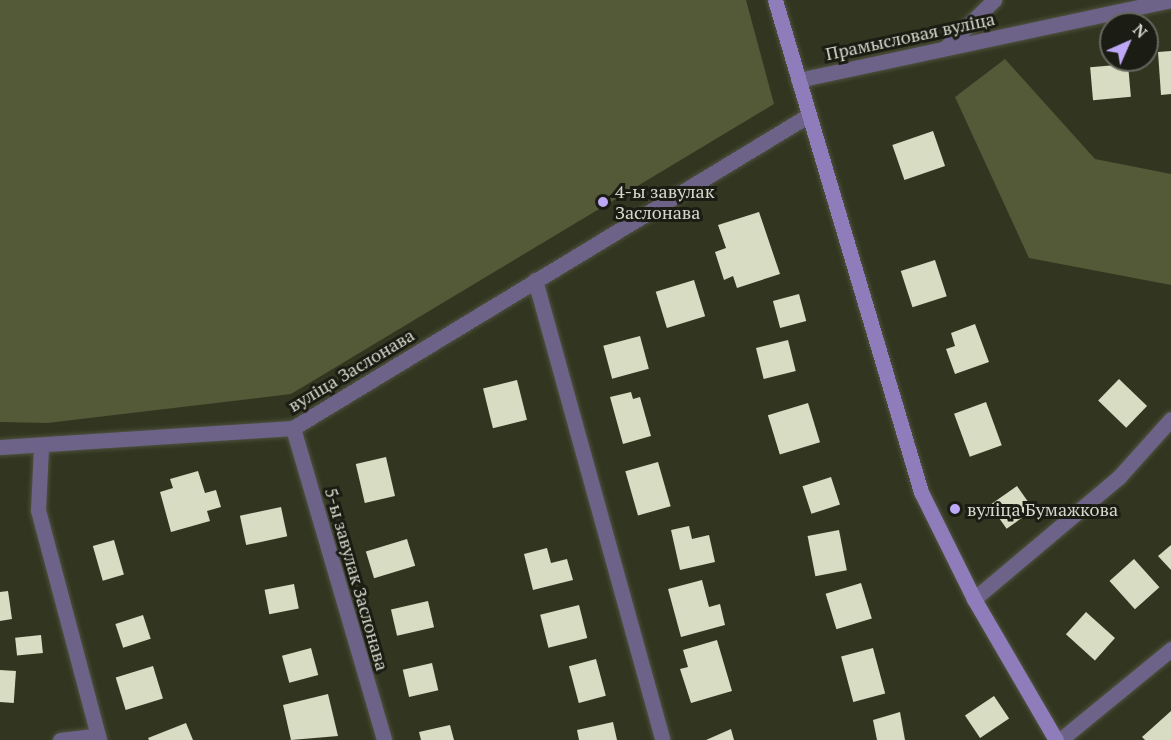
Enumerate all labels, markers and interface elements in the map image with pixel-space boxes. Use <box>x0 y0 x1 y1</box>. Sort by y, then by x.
street label: Прамысловая вуліца <box>823 7 997 65</box>
north arrow <box>1099 12 1159 72</box>
text: N <box>1128 19 1152 43</box>
place label: 4-ы завулак Заслонава <box>615 181 714 224</box>
marker: 4-ы завулак Заслонава <box>596 195 610 209</box>
street label: вуліца Заслонава <box>284 324 418 416</box>
street label: 5-ы завулак Заслонава <box>321 485 393 673</box>
place label: вуліца Бумажкова <box>967 498 1118 520</box>
marker: вуліца Бумажкова <box>948 502 962 516</box>

